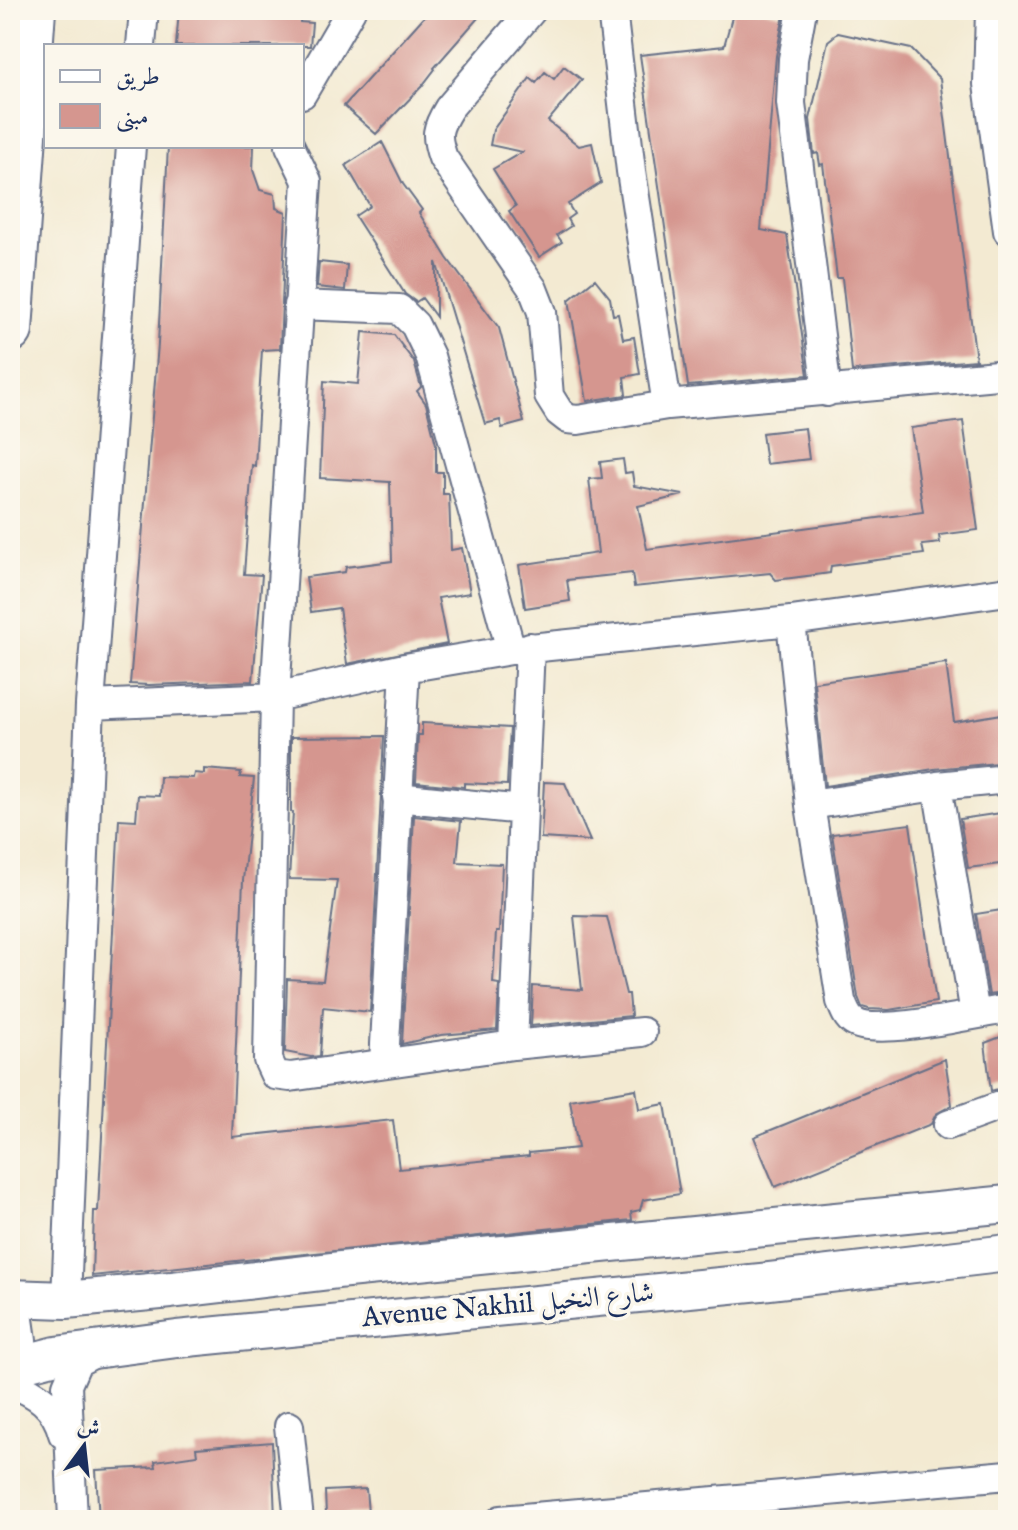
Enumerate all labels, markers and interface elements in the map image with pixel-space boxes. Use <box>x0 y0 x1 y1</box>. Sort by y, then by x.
legend <box>44 44 304 148</box>
text: طريق <box>116 62 160 93</box>
text: مبنى <box>116 102 149 133</box>
street label: Avenue Nakhil شارع النخيل <box>360 1276 656 1340</box>
north arrow <box>44 1406 124 1486</box>
text: ش <box>74 1412 103 1445</box>

